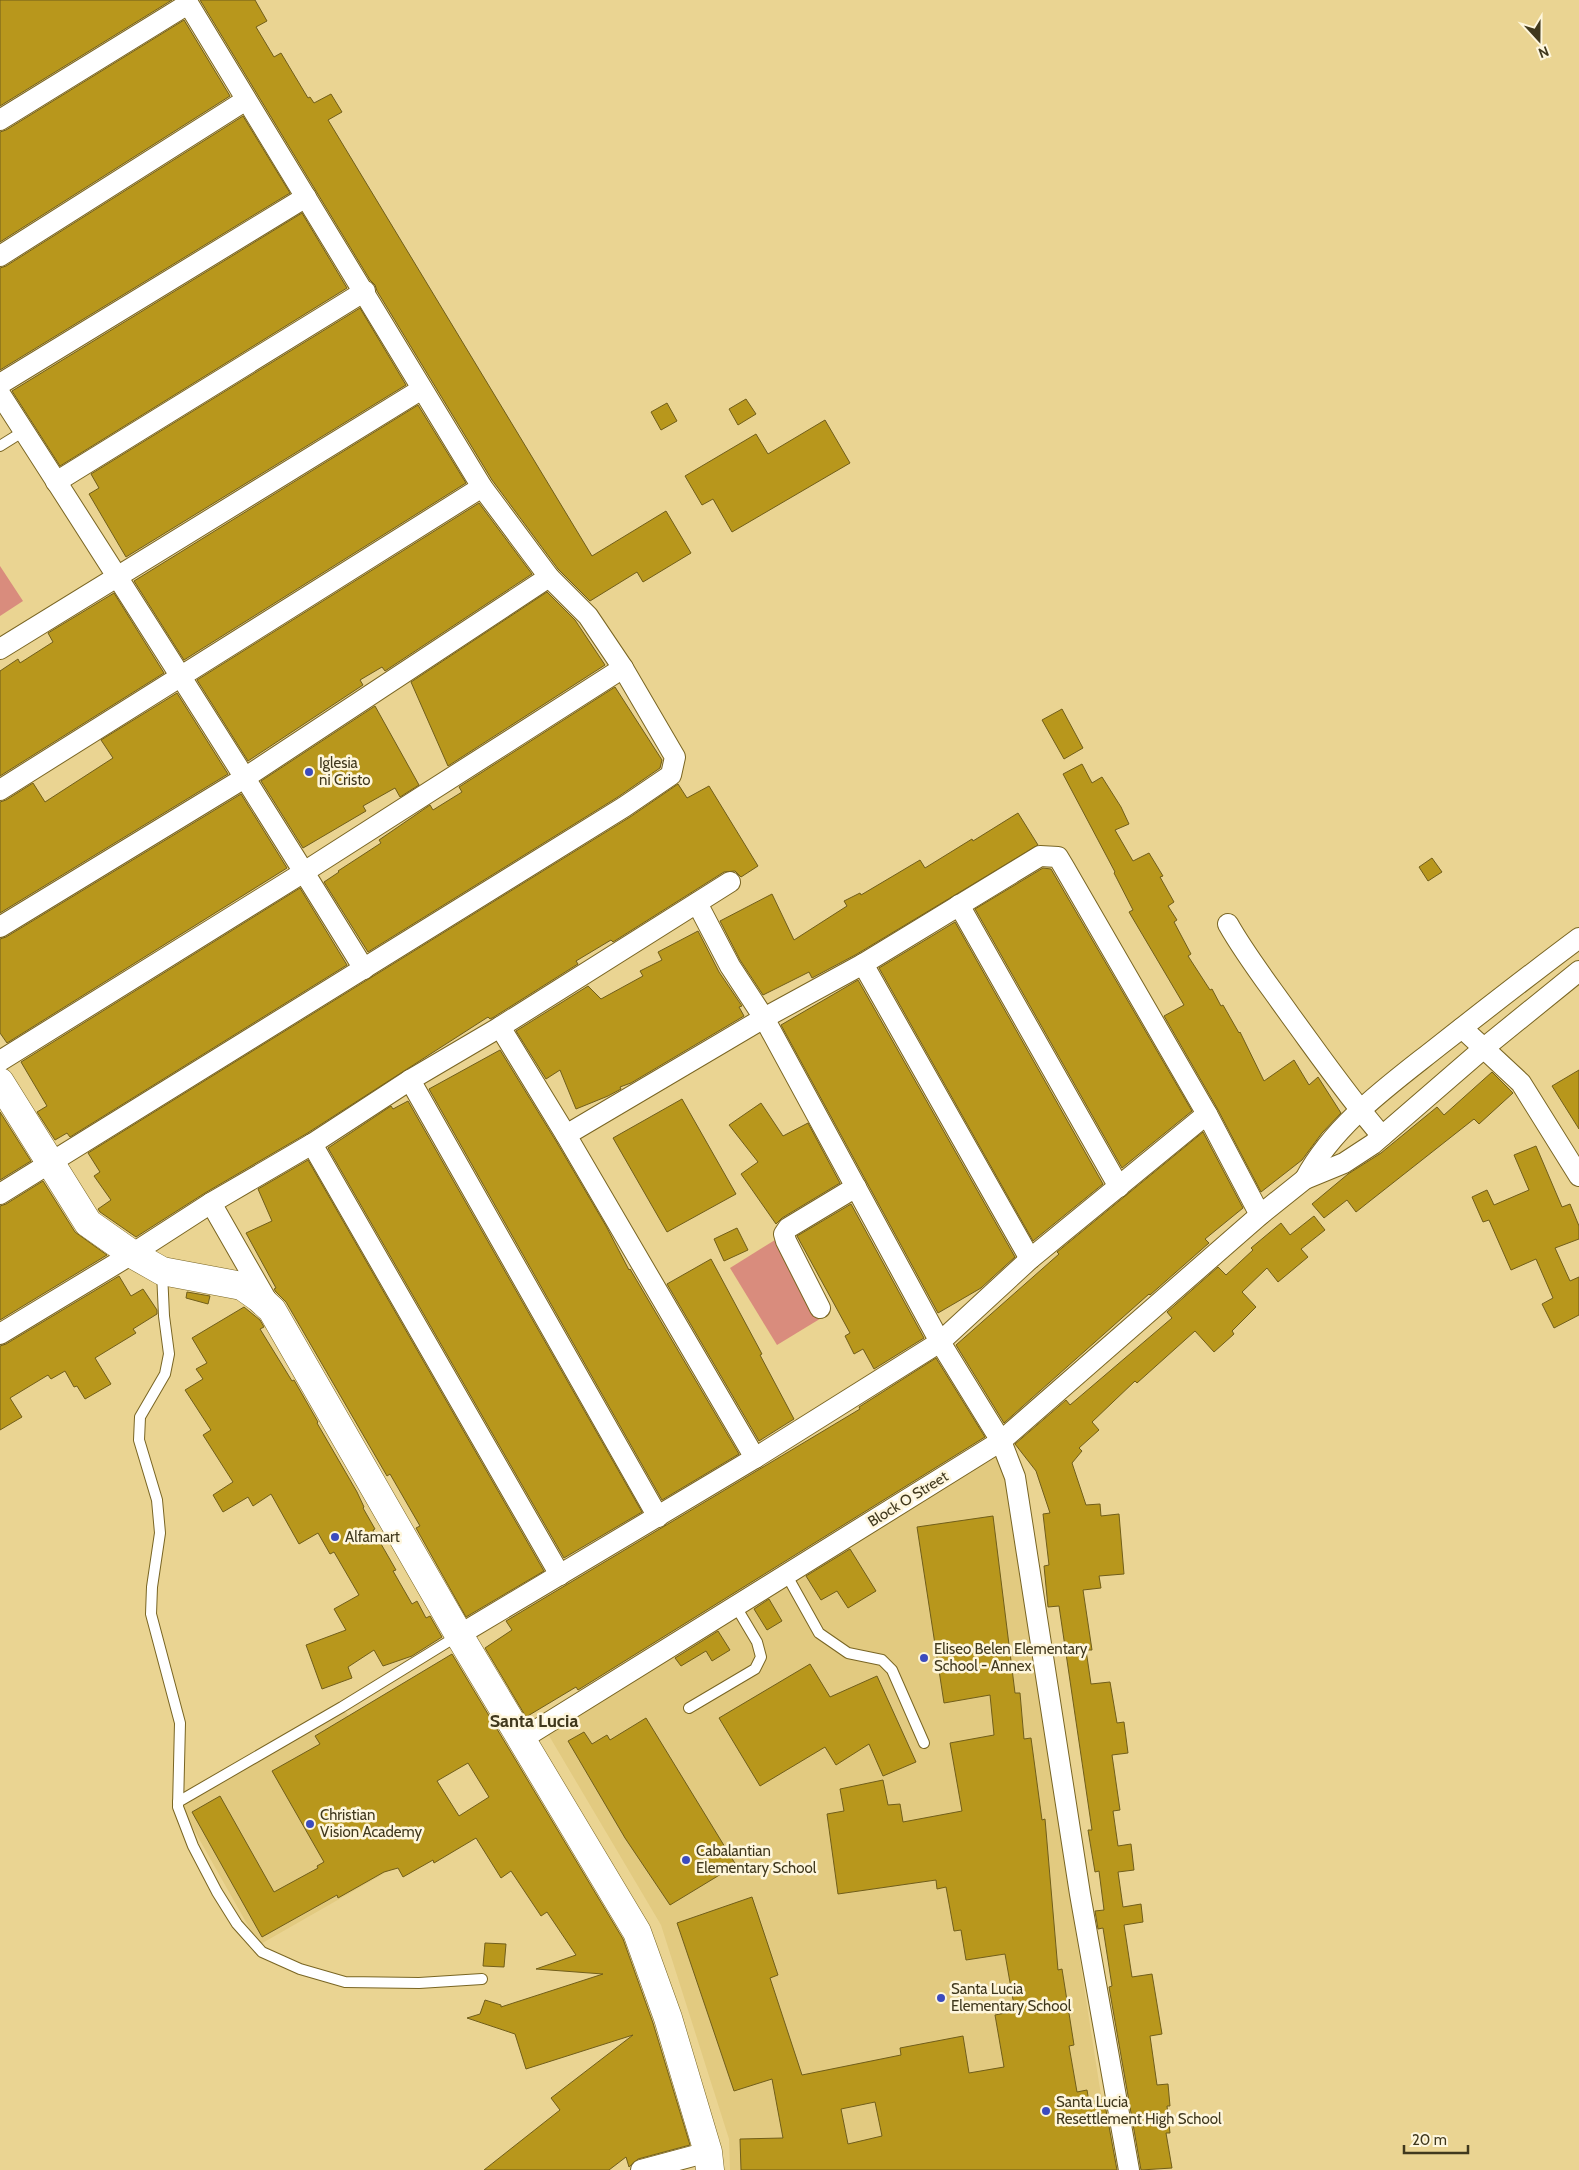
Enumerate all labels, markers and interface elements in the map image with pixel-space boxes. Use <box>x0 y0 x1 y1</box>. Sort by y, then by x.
north arrow <box>1514 15 1564 65</box>
text: N <box>1536 42 1552 62</box>
place label: Iglesia ni Cristo <box>319 754 370 789</box>
marker: Iglesia ni Cristo <box>303 766 315 778</box>
street label: Block O Street <box>865 1467 951 1531</box>
place label: Alfamart <box>345 1528 400 1546</box>
marker: Alfamart <box>329 1531 341 1543</box>
place label: Eliseo Belen Elementary School - Annex <box>934 1640 1088 1675</box>
marker: Eliseo Belen Elementary School - Annex <box>918 1652 930 1664</box>
district label: Santa Lucia <box>490 1710 578 1732</box>
place label: Christian Vision Academy <box>320 1806 422 1841</box>
marker: Christian Vision Academy <box>304 1818 316 1830</box>
place label: Cabalantian Elementary School <box>696 1842 817 1877</box>
marker: Cabalantian Elementary School <box>680 1854 692 1866</box>
place label: Santa Lucia Elementary School <box>951 1980 1072 2015</box>
marker: Santa Lucia Elementary School <box>935 1992 947 2004</box>
place label: Santa Lucia Resettlement High School <box>1056 2093 1222 2128</box>
marker: Santa Lucia Resettlement High School <box>1040 2105 1052 2117</box>
scale bar <box>1404 2122 1468 2154</box>
text: 20 m <box>1412 2131 1447 2149</box>

